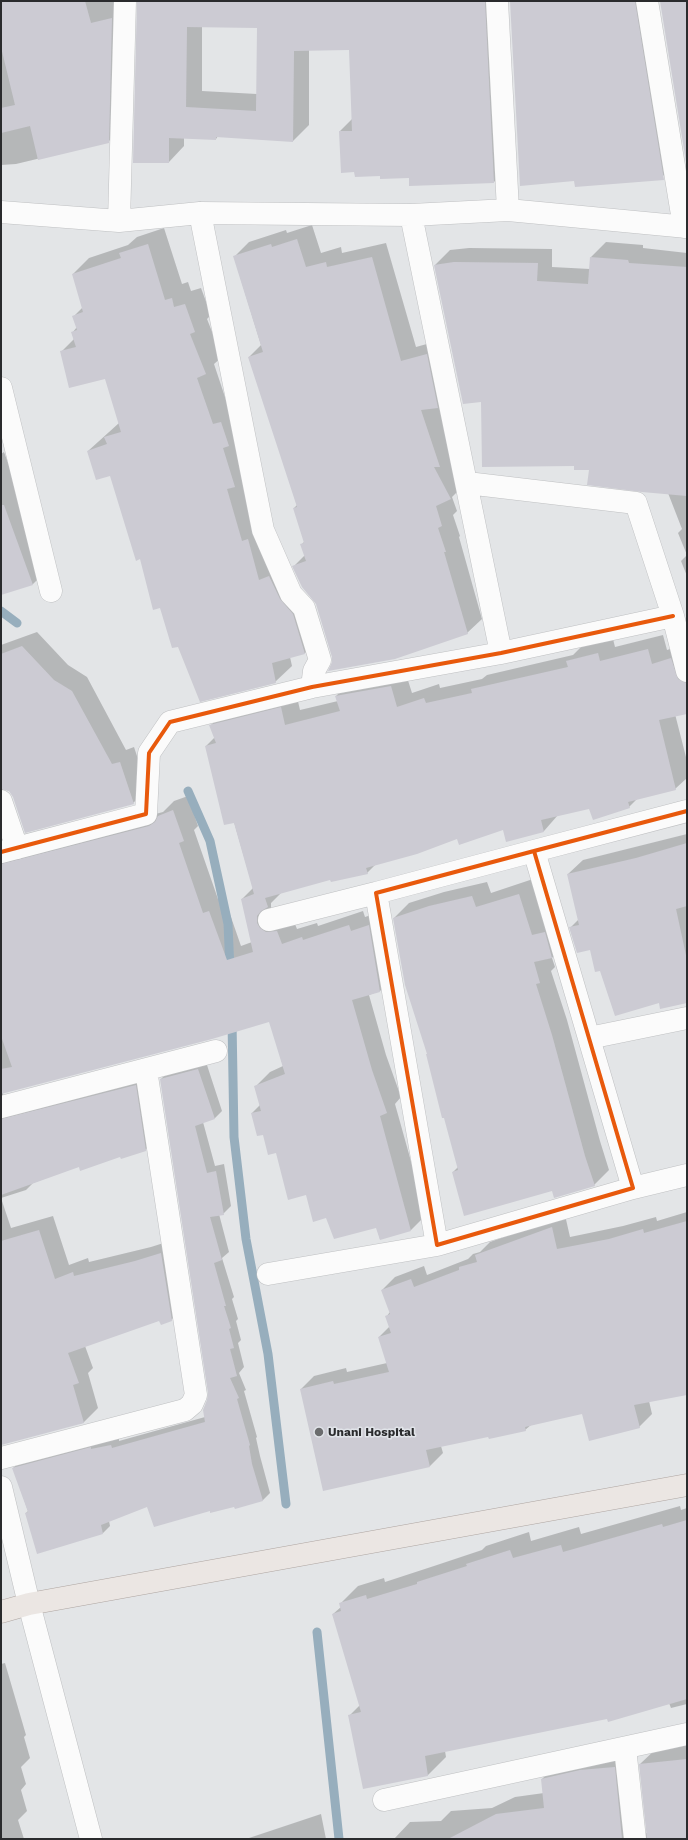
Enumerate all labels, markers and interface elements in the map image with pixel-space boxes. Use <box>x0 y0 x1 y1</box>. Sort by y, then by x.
place label: Unani Hospital <box>328 1425 415 1439</box>
marker: Unani Hospital <box>313 1426 325 1438</box>

